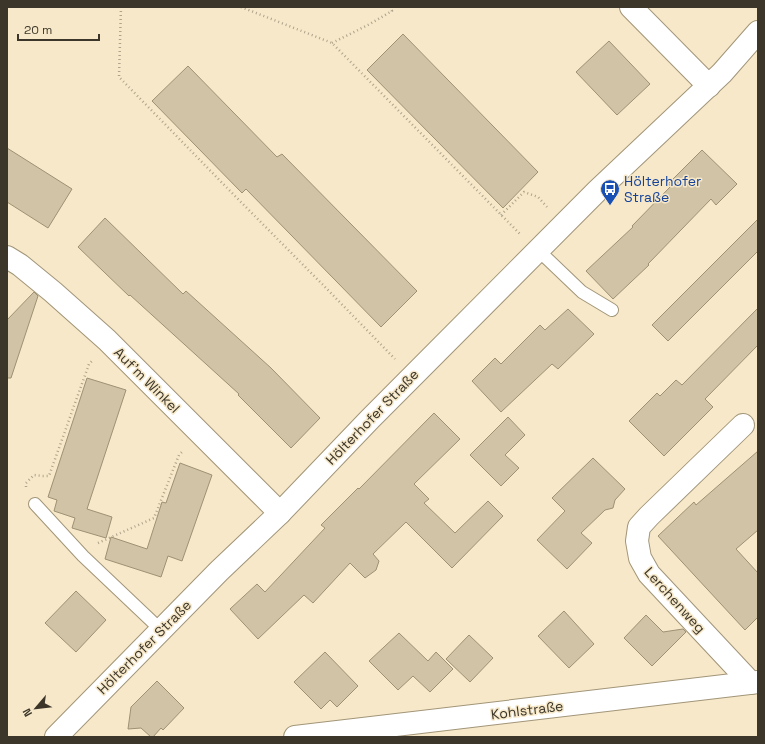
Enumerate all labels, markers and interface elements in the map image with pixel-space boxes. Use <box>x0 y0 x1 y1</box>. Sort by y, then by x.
scale bar <box>18 16 99 42</box>
text: 20 m <box>24 22 52 38</box>
place label: Hölterhofer Straße <box>624 172 701 206</box>
bus stop icon: Hölterhofer Straße <box>599 178 621 206</box>
street label: Auf'm Winkel <box>110 343 184 417</box>
street label: Hölterhofer Straße <box>322 365 422 469</box>
street label: Lerchenweg <box>641 563 709 637</box>
street label: Hölterhofer Straße <box>93 596 195 698</box>
north arrow <box>16 688 56 728</box>
street label: Kohlstraße <box>490 697 564 723</box>
text: N <box>19 706 35 719</box>

